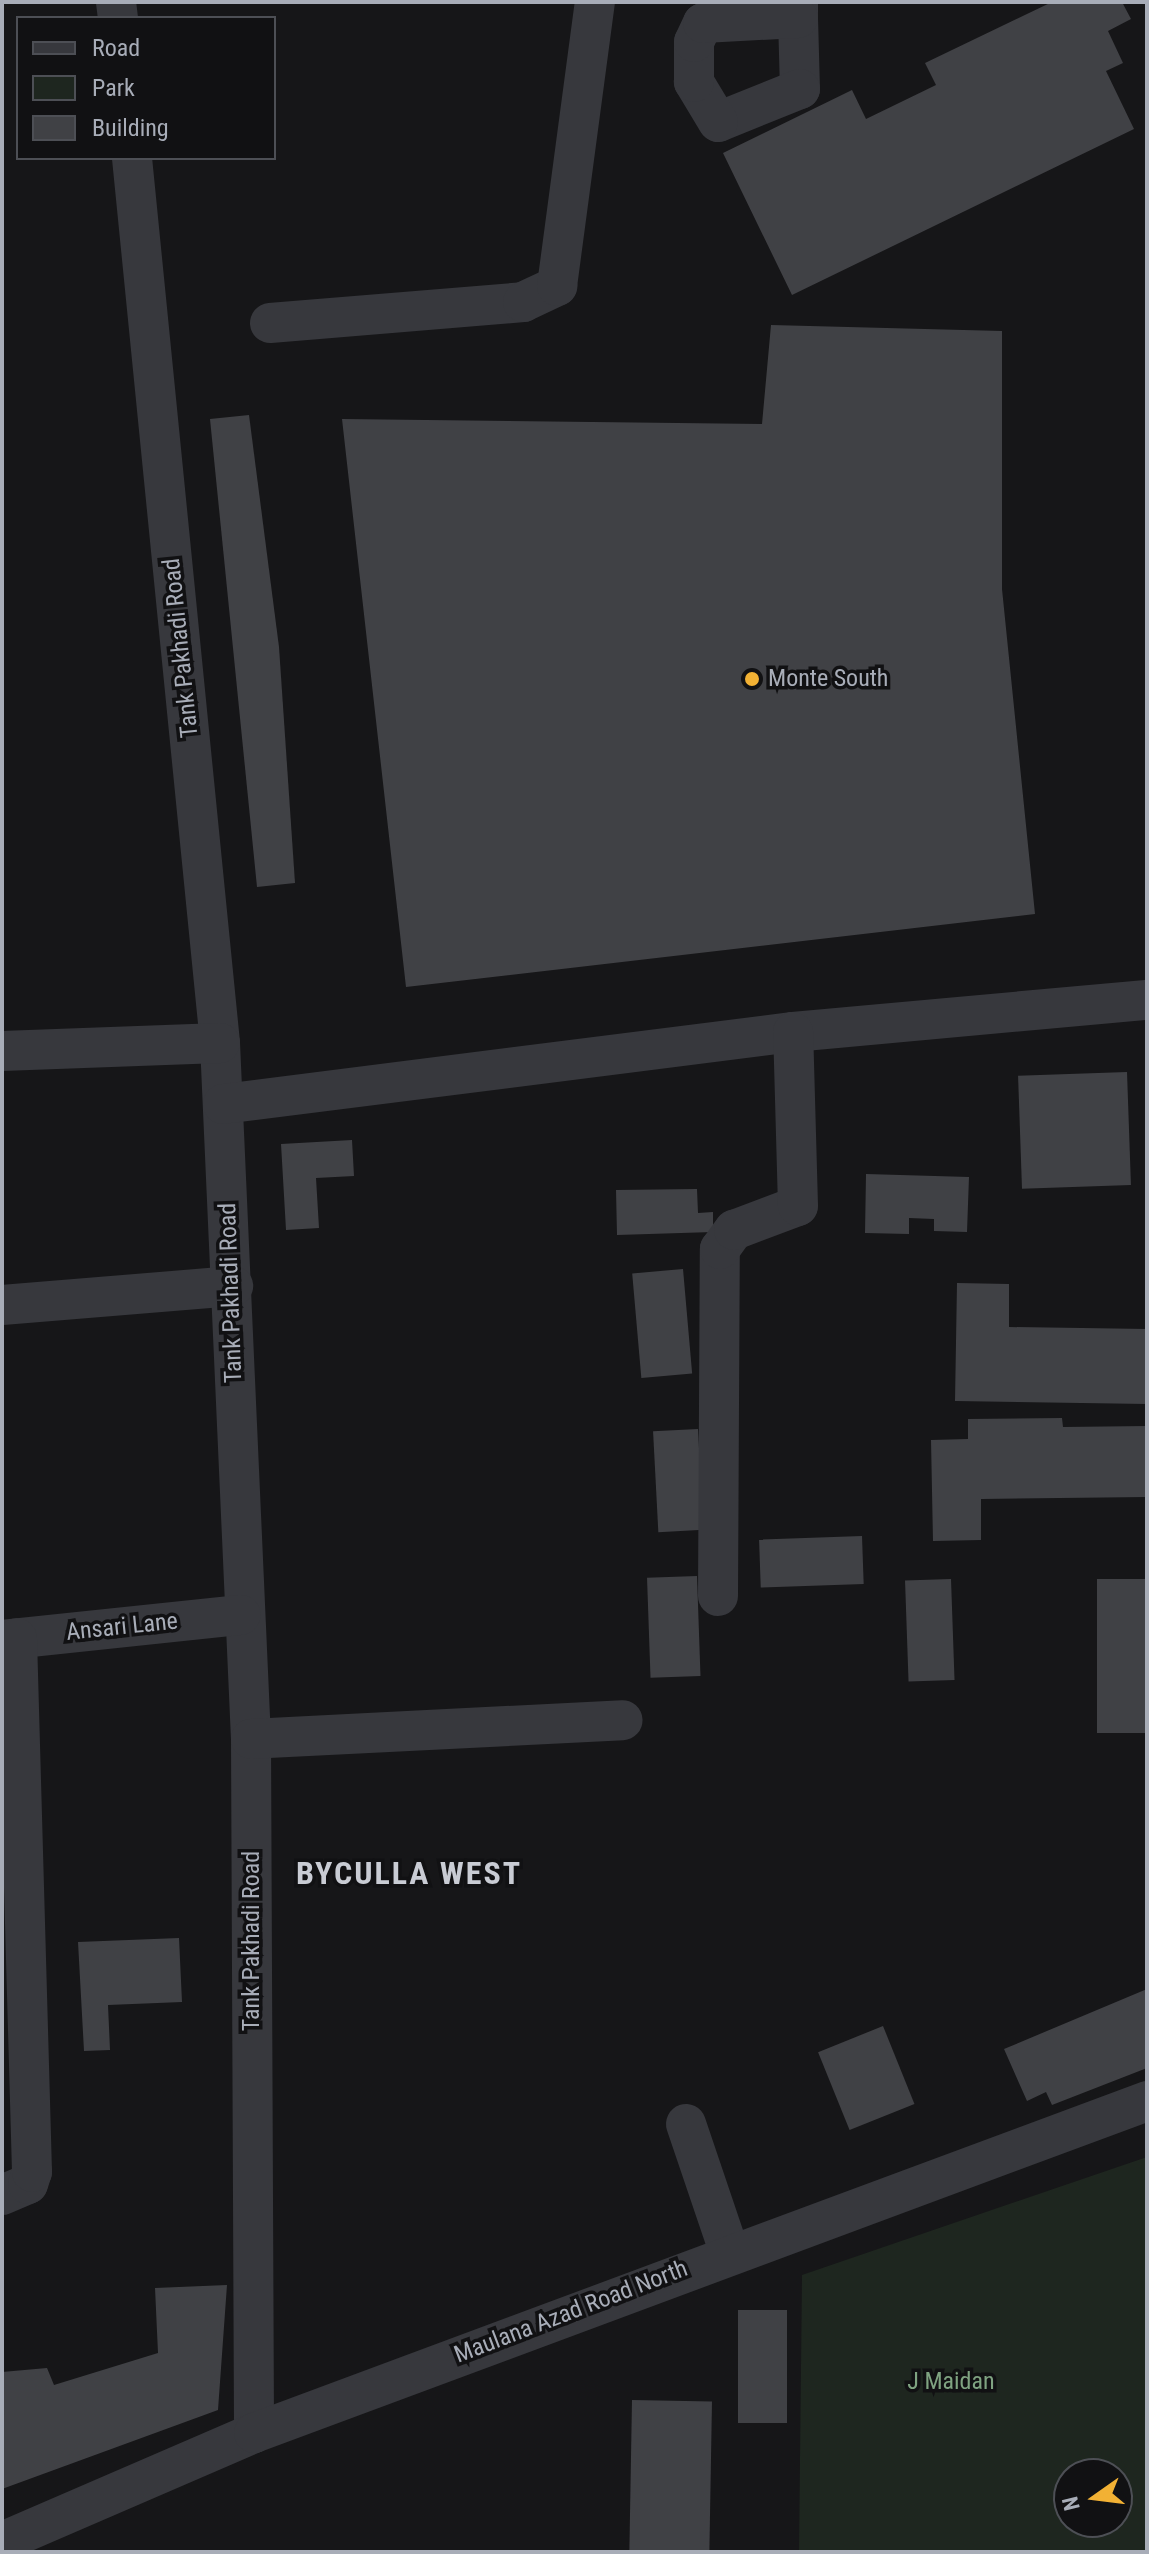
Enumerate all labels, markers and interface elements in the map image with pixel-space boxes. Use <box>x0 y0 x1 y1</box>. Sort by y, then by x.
legend <box>16 16 276 160</box>
text: Road <box>92 34 140 62</box>
text: Park <box>92 74 135 102</box>
text: Building <box>92 114 169 142</box>
street label: Tank Pakhadi Road <box>157 557 205 739</box>
place label: Monte South <box>768 665 888 693</box>
marker: Monte South <box>743 670 761 688</box>
street label: Tank Pakhadi Road <box>213 1202 249 1384</box>
street label: Ansari Lane <box>65 1607 179 1647</box>
street label: Tank Pakhadi Road <box>238 1851 266 2031</box>
district label: BYCULLA WEST <box>296 1854 522 1892</box>
street label: Maulana Azad Road North <box>450 2254 692 2370</box>
park label: J Maidan <box>907 2368 995 2396</box>
north arrow <box>1053 2458 1133 2538</box>
text: N <box>1057 2494 1085 2513</box>

